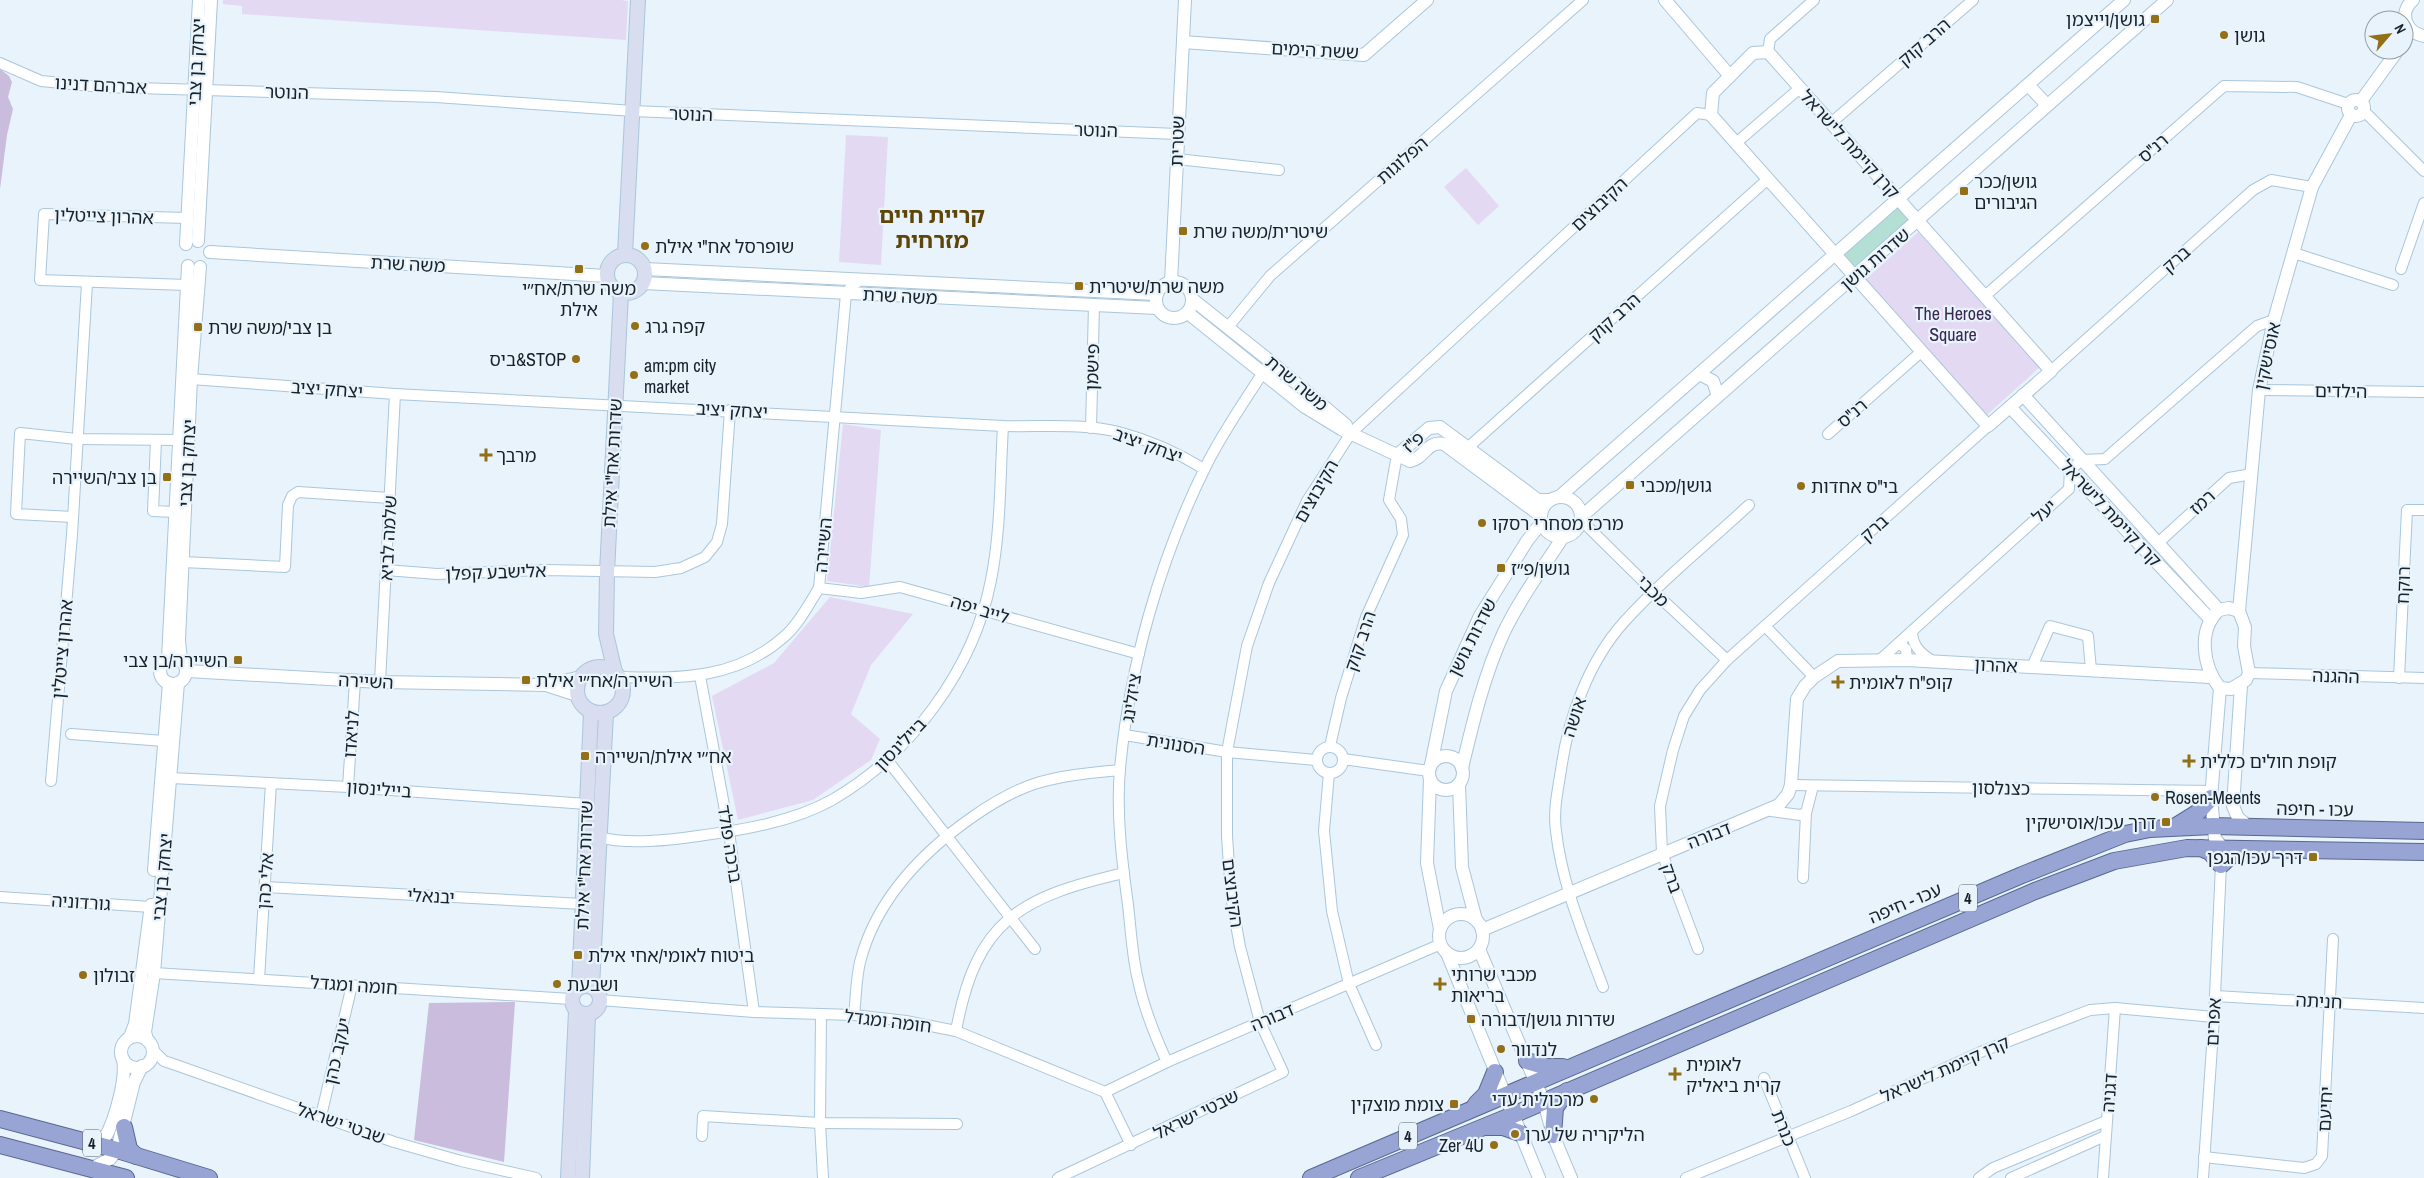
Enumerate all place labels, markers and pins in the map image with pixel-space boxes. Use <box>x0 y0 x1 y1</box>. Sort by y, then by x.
place label: גושן/וייצמן <box>2066 7 2145 32</box>
marker: גושן/וייצמן <box>2149 13 2161 25</box>
place label: גושן <box>2234 23 2265 48</box>
marker: גושן <box>2218 29 2230 41</box>
place label: גושן/ככר הגיבורים <box>1974 169 2038 215</box>
marker: גושן/ככר הגיבורים <box>1958 185 1970 197</box>
place label: שיטרית/משה שרת <box>1193 219 1328 244</box>
marker: שיטרית/משה שרת <box>1177 225 1189 237</box>
place label: שופרסל אח"י אילת <box>655 234 794 259</box>
marker: שופרסל אח"י אילת <box>639 240 651 252</box>
marker: משה שרת/אח״י אילת <box>573 263 585 275</box>
place label: משה שרת/שיטרית <box>1089 274 1224 299</box>
place label: משה שרת/אח״י אילת <box>522 276 636 322</box>
marker: משה שרת/שיטרית <box>1073 280 1085 292</box>
place label: קפה גרג <box>645 314 705 339</box>
place label: בן צבי/משה שרת <box>208 315 332 340</box>
marker: קפה גרג <box>629 320 641 332</box>
marker: בן צבי/משה שרת <box>192 321 204 333</box>
place label: ביס&STOP <box>489 347 566 372</box>
marker: ביס&STOP <box>570 353 582 365</box>
place label: am:pm city market <box>644 353 717 399</box>
marker: am:pm city market <box>628 369 640 381</box>
place label: מרבך <box>496 443 536 468</box>
marker: מרבך <box>480 449 492 461</box>
place label: בן צבי/השיירה <box>52 465 157 490</box>
marker: בן צבי/השיירה <box>161 471 173 483</box>
place label: גושן/מכבי <box>1640 473 1712 498</box>
place label: בי"ס אחדות <box>1811 474 1898 499</box>
marker: גושן/מכבי <box>1624 479 1636 491</box>
marker: בי"ס אחדות <box>1795 480 1807 492</box>
place label: מרכז מסחרי רסקו <box>1492 511 1624 536</box>
marker: מרכז מסחרי רסקו <box>1476 517 1488 529</box>
place label: גושן/פ״ז <box>1511 556 1570 581</box>
marker: גושן/פ״ז <box>1495 562 1507 574</box>
place label: השיירה/בן צבי <box>123 648 228 673</box>
marker: השיירה/בן צבי <box>232 654 244 666</box>
place label: השיירה/אח״י אילת <box>536 668 673 693</box>
place label: קופ"ח לאומית <box>1849 670 1953 695</box>
marker: השיירה/אח״י אילת <box>520 674 532 686</box>
marker: קופ"ח לאומית <box>1831 675 1845 689</box>
place label: אח״י אילת/השיירה <box>595 744 732 769</box>
place label: קופת חולים כללית <box>2200 749 2337 774</box>
marker: אח״י אילת/השיירה <box>579 750 591 762</box>
marker: קופת חולים כללית <box>2182 754 2196 768</box>
place label: Rosen-Meents <box>2165 785 2261 810</box>
marker: Rosen-Meents <box>2149 791 2161 803</box>
place label: דרך עכו/אוסישקין <box>2025 810 2156 835</box>
marker: דרך עכו/אוסישקין <box>2160 816 2172 828</box>
place label: דרך עכו/הגפן <box>2207 845 2303 870</box>
marker: דרך עכו/הגפן <box>2307 851 2319 863</box>
place label: ביטוח לאומי/אחי אילת <box>588 943 754 968</box>
marker: ביטוח לאומי/אחי אילת <box>572 949 584 961</box>
place label: מכבי שרותי בריאות <box>1451 962 1537 1008</box>
place label: זבולון <box>93 963 135 988</box>
marker: זבולון <box>77 969 89 981</box>
place label: ושבעת <box>567 972 618 997</box>
marker: מכבי שרותי בריאות <box>1433 977 1447 991</box>
marker: ושבעת <box>551 978 563 990</box>
place label: שדרות גושן/דבורה <box>1481 1007 1615 1032</box>
marker: שדרות גושן/דבורה <box>1465 1013 1477 1025</box>
place label: לנדוור <box>1511 1037 1557 1062</box>
marker: לנדוור <box>1495 1043 1507 1055</box>
place label: לאומית קרית ביאליק <box>1686 1052 1781 1098</box>
marker: לאומית קרית ביאליק <box>1668 1067 1682 1081</box>
place label: מרכולית עדי <box>1492 1087 1584 1112</box>
place label: צומת מוצקין <box>1350 1092 1444 1117</box>
marker: מרכולית עדי <box>1588 1093 1600 1105</box>
marker: צומת מוצקין <box>1448 1098 1460 1110</box>
place label: הליקריה של ערן <box>1525 1122 1645 1147</box>
marker: הליקריה של ערן <box>1509 1128 1521 1140</box>
place label: Zer 4U <box>1439 1133 1484 1158</box>
marker: Zer 4U <box>1488 1139 1500 1151</box>

